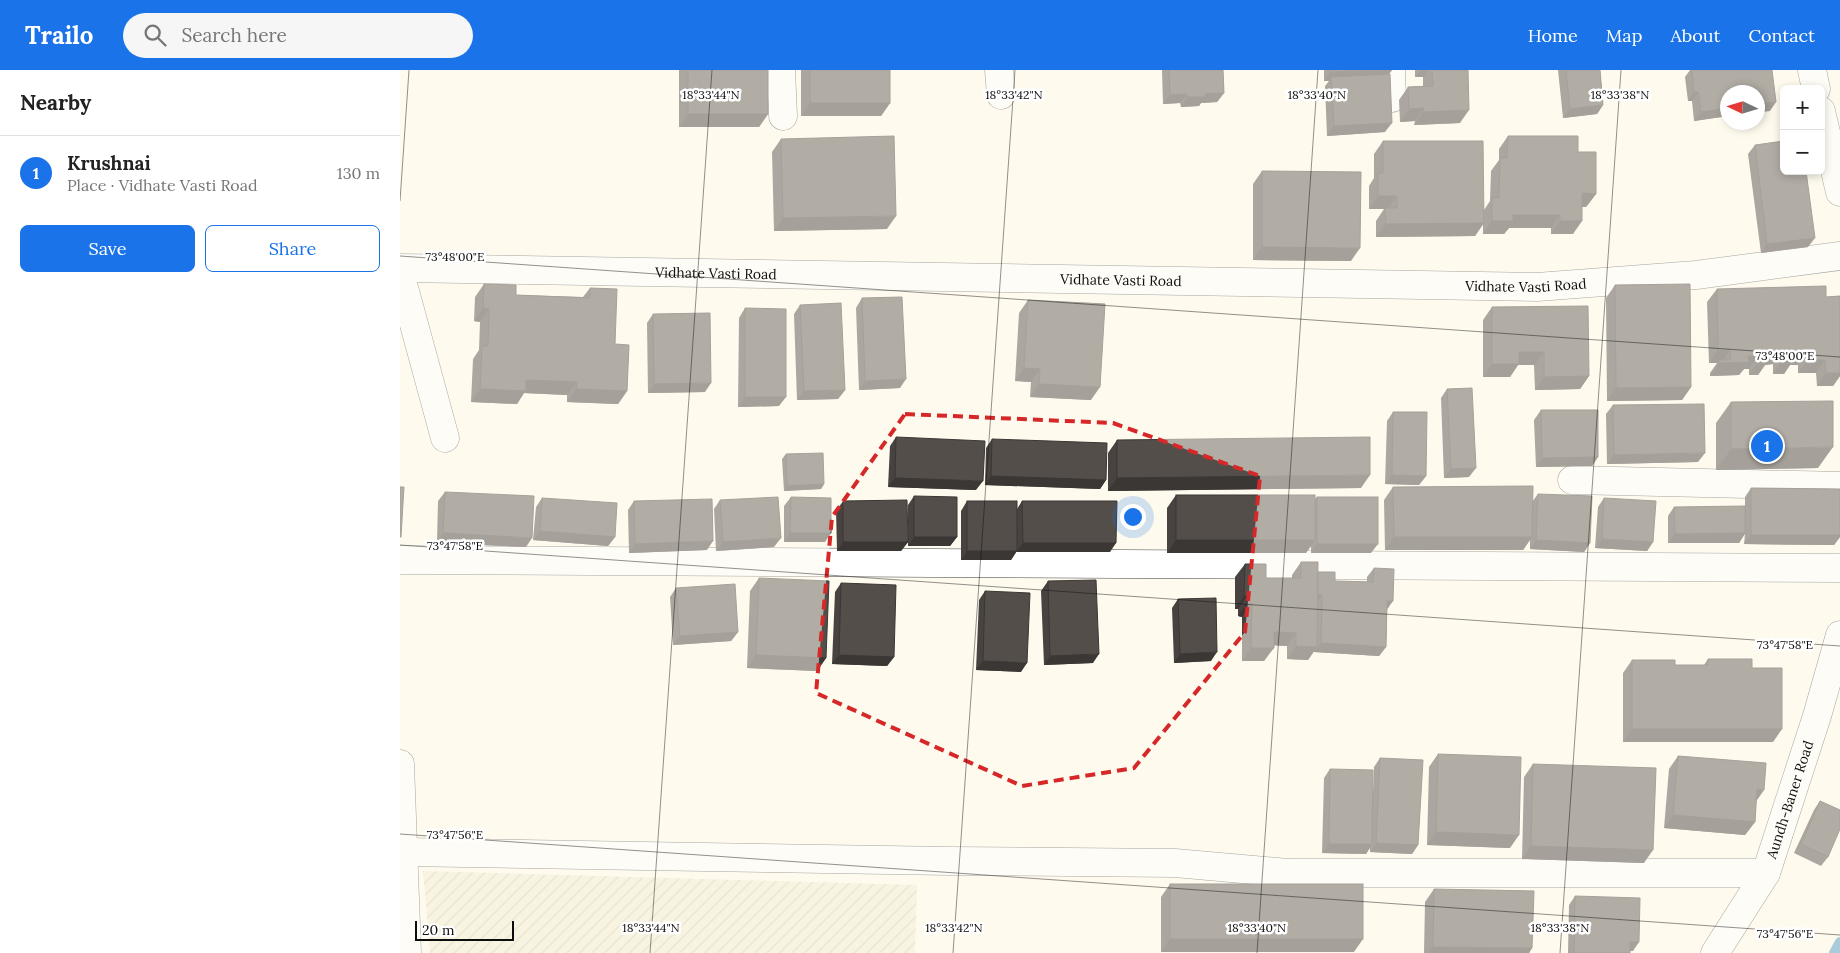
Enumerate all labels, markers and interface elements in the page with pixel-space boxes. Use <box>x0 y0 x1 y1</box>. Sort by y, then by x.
search box <box>123 13 473 58</box>
text: Trailo <box>25 20 93 51</box>
icon: search <box>141 21 169 49</box>
text: Search here <box>181 23 287 47</box>
text: Home <box>1528 24 1578 47</box>
text: Map <box>1606 24 1642 47</box>
text: About <box>1670 24 1720 47</box>
text: Contact <box>1748 24 1815 47</box>
north arrow <box>1720 85 1765 130</box>
map controls <box>1780 85 1825 175</box>
button: + <box>1780 85 1825 130</box>
text: 18°33'44"N <box>682 87 740 102</box>
text: 18°33'42"N <box>985 87 1043 102</box>
text: 18°33'40"N <box>1288 87 1346 102</box>
text: 18°33'38"N <box>1591 87 1649 102</box>
text: Nearby <box>20 89 91 116</box>
button: − <box>1780 130 1825 175</box>
text: Krushnai <box>67 151 151 175</box>
text: 1 <box>33 163 39 183</box>
text: 130 m <box>337 163 380 183</box>
text: Place · Vidhate Vasti Road <box>67 175 258 195</box>
button: Save <box>20 225 195 272</box>
button: Share <box>205 225 380 272</box>
text: 73°48'00"E <box>426 249 484 264</box>
street label: Vidhate Vasti Road <box>654 263 777 283</box>
street label: Vidhate Vasti Road <box>1059 270 1182 290</box>
street label: Vidhate Vasti Road <box>1464 274 1587 296</box>
text: 73°48'00"E <box>1756 348 1814 363</box>
pin: 1 <box>1751 427 1783 465</box>
your location <box>1120 504 1146 530</box>
text: 73°47'58"E <box>427 538 483 553</box>
text: 73°47'58"E <box>1757 637 1813 652</box>
street label: Aundh-Baner Road <box>1762 738 1817 862</box>
text: 73°47'56"E <box>427 827 483 842</box>
scale bar <box>415 918 514 941</box>
text: 18°33'44"N <box>622 920 680 935</box>
text: 18°33'42"N <box>925 920 983 935</box>
text: 18°33'40"N <box>1228 920 1286 935</box>
text: 18°33'38"N <box>1531 920 1589 935</box>
text: 20 m <box>422 921 454 939</box>
text: 73°47'56"E <box>1757 926 1813 941</box>

